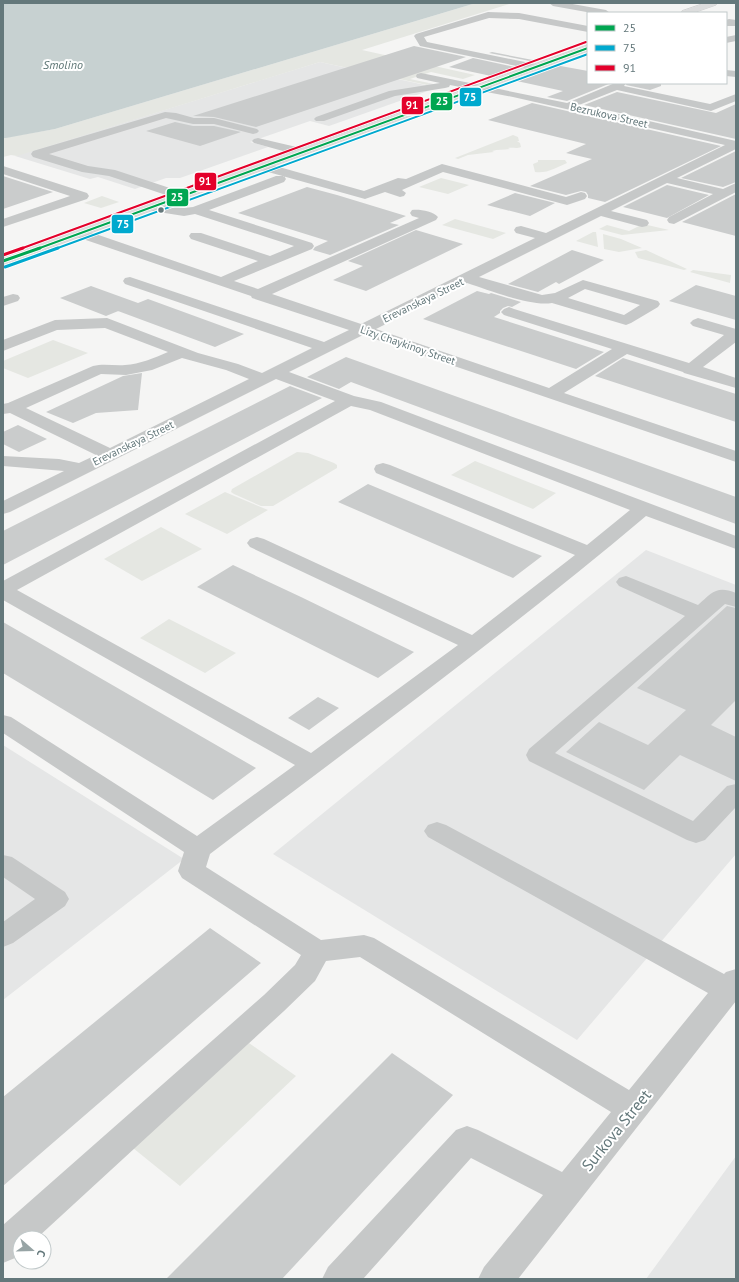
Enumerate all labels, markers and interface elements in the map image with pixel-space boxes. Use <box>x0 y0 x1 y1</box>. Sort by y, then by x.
legend <box>587 12 727 84</box>
text: 25 <box>623 20 636 35</box>
text: 75 <box>623 40 636 55</box>
water label: Smolino <box>43 57 83 72</box>
text: 91 <box>623 60 636 75</box>
line badge: 75 <box>459 87 482 107</box>
text: 75 <box>464 90 476 104</box>
line badge: 25 <box>430 92 453 111</box>
text: 25 <box>436 94 448 108</box>
line badge: 91 <box>401 96 424 115</box>
text: 91 <box>406 98 418 112</box>
street label: Bezrukova Street <box>569 99 649 131</box>
line badge: 91 <box>194 172 217 191</box>
text: 91 <box>199 174 211 188</box>
line badge: 25 <box>166 188 189 207</box>
text: 25 <box>171 190 183 204</box>
unlabelled marker <box>156 205 166 215</box>
line badge: 75 <box>111 214 134 234</box>
text: 75 <box>117 217 129 231</box>
street label: Erevanskaya Street <box>380 274 466 326</box>
street label: Lizy Chaykinoy Street <box>359 322 458 368</box>
street label: Erevanskaya Street <box>90 417 176 469</box>
street label: Surkova Street <box>577 1085 655 1175</box>
north arrow <box>12 1230 52 1270</box>
text: С <box>34 1248 49 1259</box>

